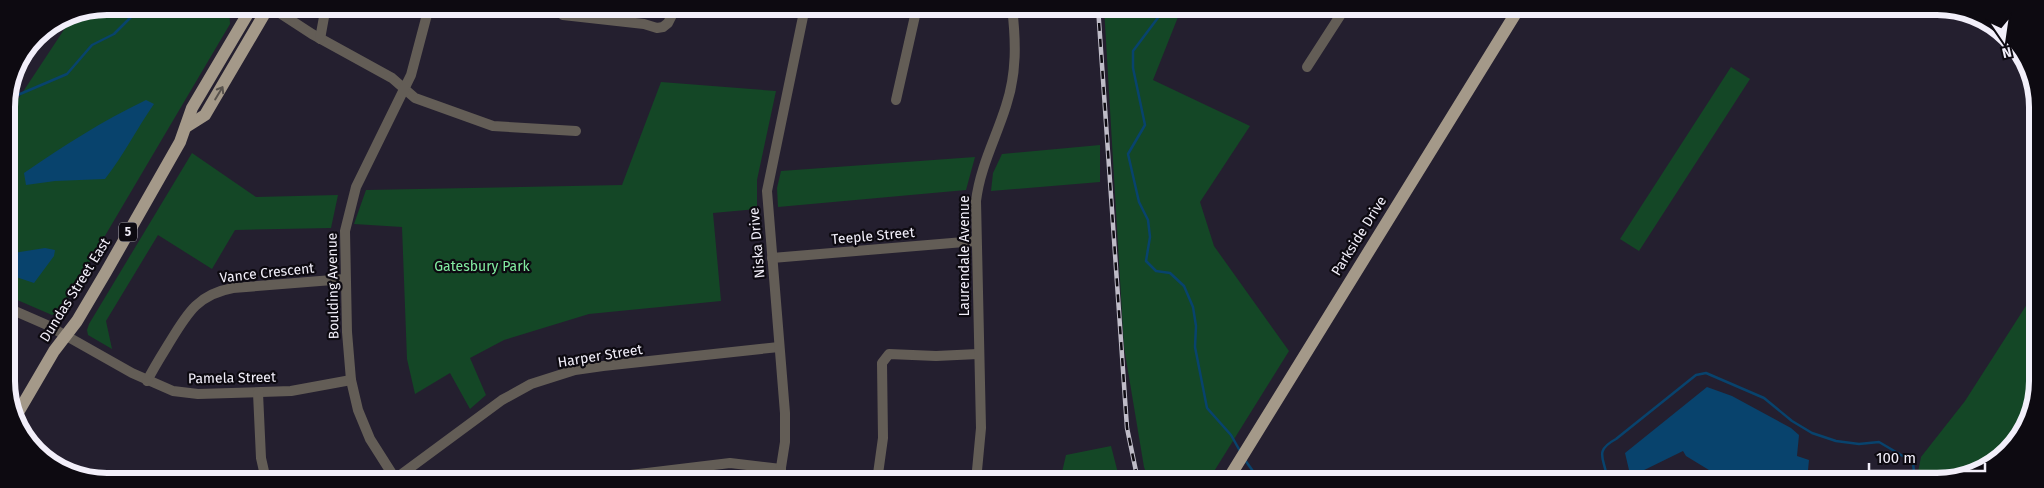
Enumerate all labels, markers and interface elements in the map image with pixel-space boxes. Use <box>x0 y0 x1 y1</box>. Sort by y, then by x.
north arrow <box>1979 15 2029 65</box>
text: N <box>2000 43 2013 62</box>
one-way arrow <box>214 86 224 100</box>
street label: Parkside Drive <box>1328 193 1390 279</box>
street label: Laurendale Avenue <box>956 195 973 317</box>
street label: Niska Drive <box>745 207 769 279</box>
road number: 5 <box>119 222 137 242</box>
street label: Teeple Street <box>831 224 916 248</box>
street label: Boulding Avenue <box>324 232 342 340</box>
street label: Dundas Street East <box>36 234 114 345</box>
park label: Gatesbury Park <box>434 258 531 275</box>
street label: Vance Crescent <box>219 259 316 286</box>
street label: Harper Street <box>556 341 645 371</box>
street label: Pamela Street <box>188 369 277 387</box>
scale bar <box>1869 440 1985 472</box>
text: 100 m <box>1876 449 1916 467</box>

